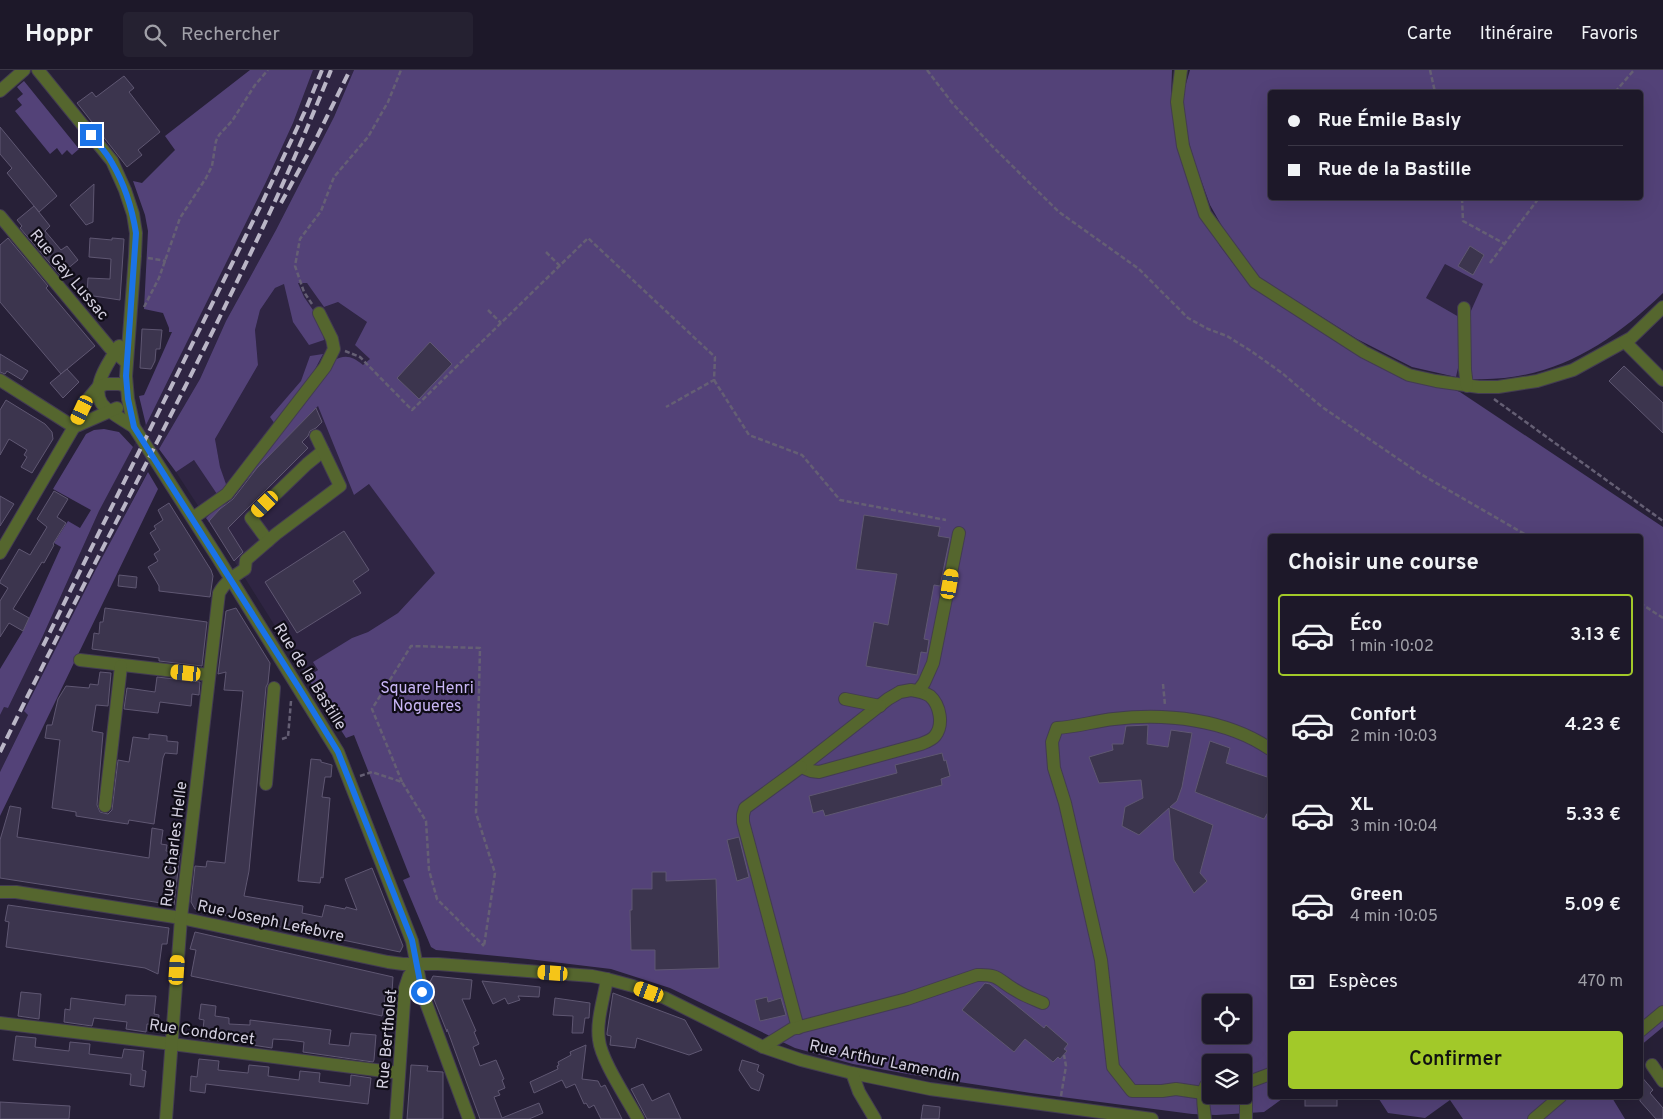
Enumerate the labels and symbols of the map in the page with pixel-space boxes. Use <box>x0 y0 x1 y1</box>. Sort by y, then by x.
route end <box>80 124 102 146</box>
street label: Rue Gay Lussac <box>25 226 112 325</box>
car <box>68 393 95 427</box>
car <box>248 488 281 520</box>
car <box>940 568 959 600</box>
street label: Rue de la Bastille <box>268 620 350 734</box>
car <box>170 664 201 682</box>
park label: Square Henri Nogueres <box>380 679 474 717</box>
street label: Rue Charles Helle <box>157 780 193 908</box>
street label: Rue Joseph Lefebvre <box>195 897 346 947</box>
car <box>168 955 185 985</box>
car <box>537 964 568 982</box>
car <box>632 980 665 1004</box>
route start <box>411 981 433 1003</box>
street label: Rue Bertholet <box>374 988 402 1090</box>
street label: Rue Condorcet <box>148 1016 256 1050</box>
street label: Rue Arthur Lamendin <box>807 1036 962 1088</box>

